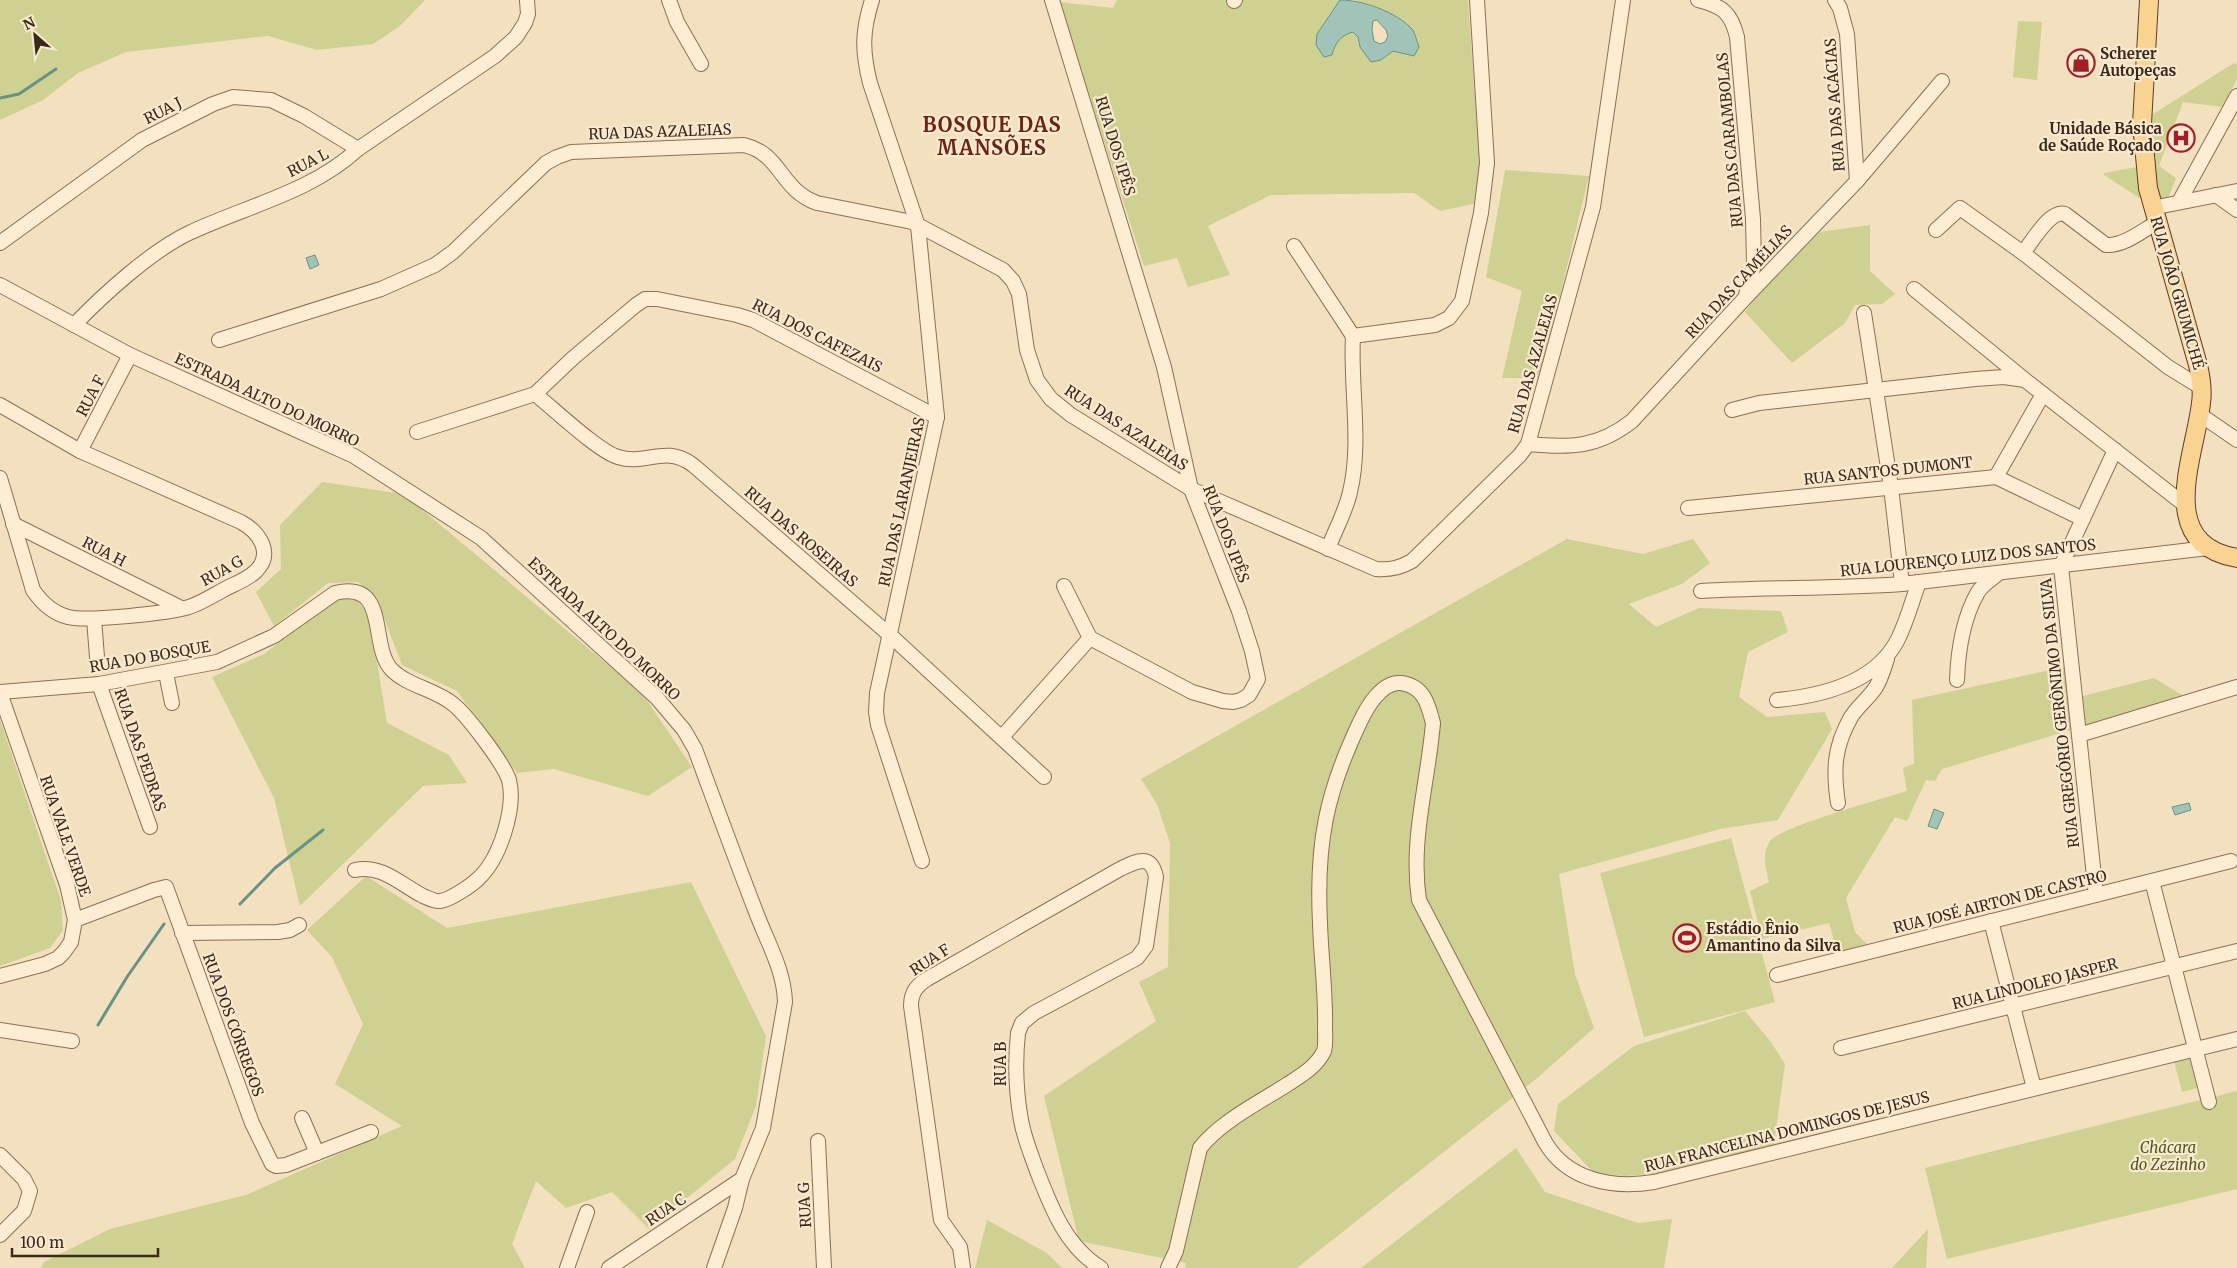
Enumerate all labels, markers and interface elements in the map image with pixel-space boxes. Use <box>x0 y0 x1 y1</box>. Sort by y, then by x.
north arrow <box>10 10 60 60</box>
text: N <box>20 13 38 34</box>
street label: RUA DAS ACÁCIAS <box>1819 38 1849 172</box>
place label: Scherer Autopeças <box>2099 44 2177 80</box>
shop icon: Scherer Autopeças <box>2066 48 2096 78</box>
street label: RUA DAS CARAMBOLAS <box>1712 52 1747 228</box>
street label: RUA J <box>141 93 185 128</box>
street label: RUA DOS IPÊS <box>1091 93 1141 198</box>
district label: BOSQUE DAS MANSÕES <box>922 112 1062 160</box>
place label: Unidade Básica de Saúde Roçado <box>2039 119 2163 155</box>
street label: RUA DAS AZALEIAS <box>588 120 732 143</box>
hospital icon: Unidade Básica de Saúde Roçado <box>2166 123 2196 153</box>
street label: RUA L <box>284 144 332 181</box>
street label: RUA JOÃO GRUMICHÉ <box>2147 214 2210 372</box>
street label: RUA DAS CAMÉLIAS <box>1681 220 1796 342</box>
street label: RUA DAS AZALEIAS <box>1504 292 1561 435</box>
street label: RUA DOS CAFEZAIS <box>749 295 885 377</box>
street label: ESTRADA ALTO DO MORRO <box>172 348 363 451</box>
street label: RUA F <box>72 372 109 420</box>
street label: RUA DAS AZALEIAS <box>1061 381 1192 475</box>
street label: RUA DAS LARANJEIRAS <box>874 415 929 588</box>
street label: RUA SANTOS DUMONT <box>1803 452 1974 489</box>
street label: RUA DAS ROSEIRAS <box>741 482 862 591</box>
street label: RUA DOS IPÊS <box>1199 482 1255 585</box>
street label: RUA H <box>79 532 129 571</box>
street label: RUA LOURENÇO LUIZ DOS SANTOS <box>1839 535 2097 580</box>
street label: RUA G <box>197 551 246 590</box>
street label: ESTRADA ALTO DO MORRO <box>524 553 685 704</box>
street label: RUA GREGÓRIO GERÔNIMO DA SILVA <box>2035 577 2083 849</box>
street label: RUA DO BOSQUE <box>88 636 212 676</box>
street label: RUA DAS PEDRAS <box>111 686 170 814</box>
street label: RUA VALE VERDE <box>36 773 95 899</box>
street label: RUA JOSÉ AIRTON DE CASTRO <box>1891 865 2109 937</box>
place label: Estádio Ênio Amantino da Silva <box>1705 918 1842 955</box>
sports icon: Estádio Ênio Amantino da Silva <box>1672 923 1702 953</box>
street label: RUA F <box>906 940 953 979</box>
street label: RUA DOS CÓRREGOS <box>199 950 269 1099</box>
street label: RUA LINDOLFO JASPER <box>1950 954 2120 1013</box>
street label: RUA B <box>991 1042 1010 1086</box>
street label: RUA FRANCELINA DOMINGOS DE JESUS <box>1642 1087 1931 1176</box>
park label: Chácara do Zezinho <box>2130 1138 2206 1174</box>
street label: RUA G <box>794 1182 815 1228</box>
street label: RUA C <box>642 1189 690 1230</box>
scale bar <box>12 1226 159 1258</box>
text: 100 m <box>20 1233 64 1252</box>

